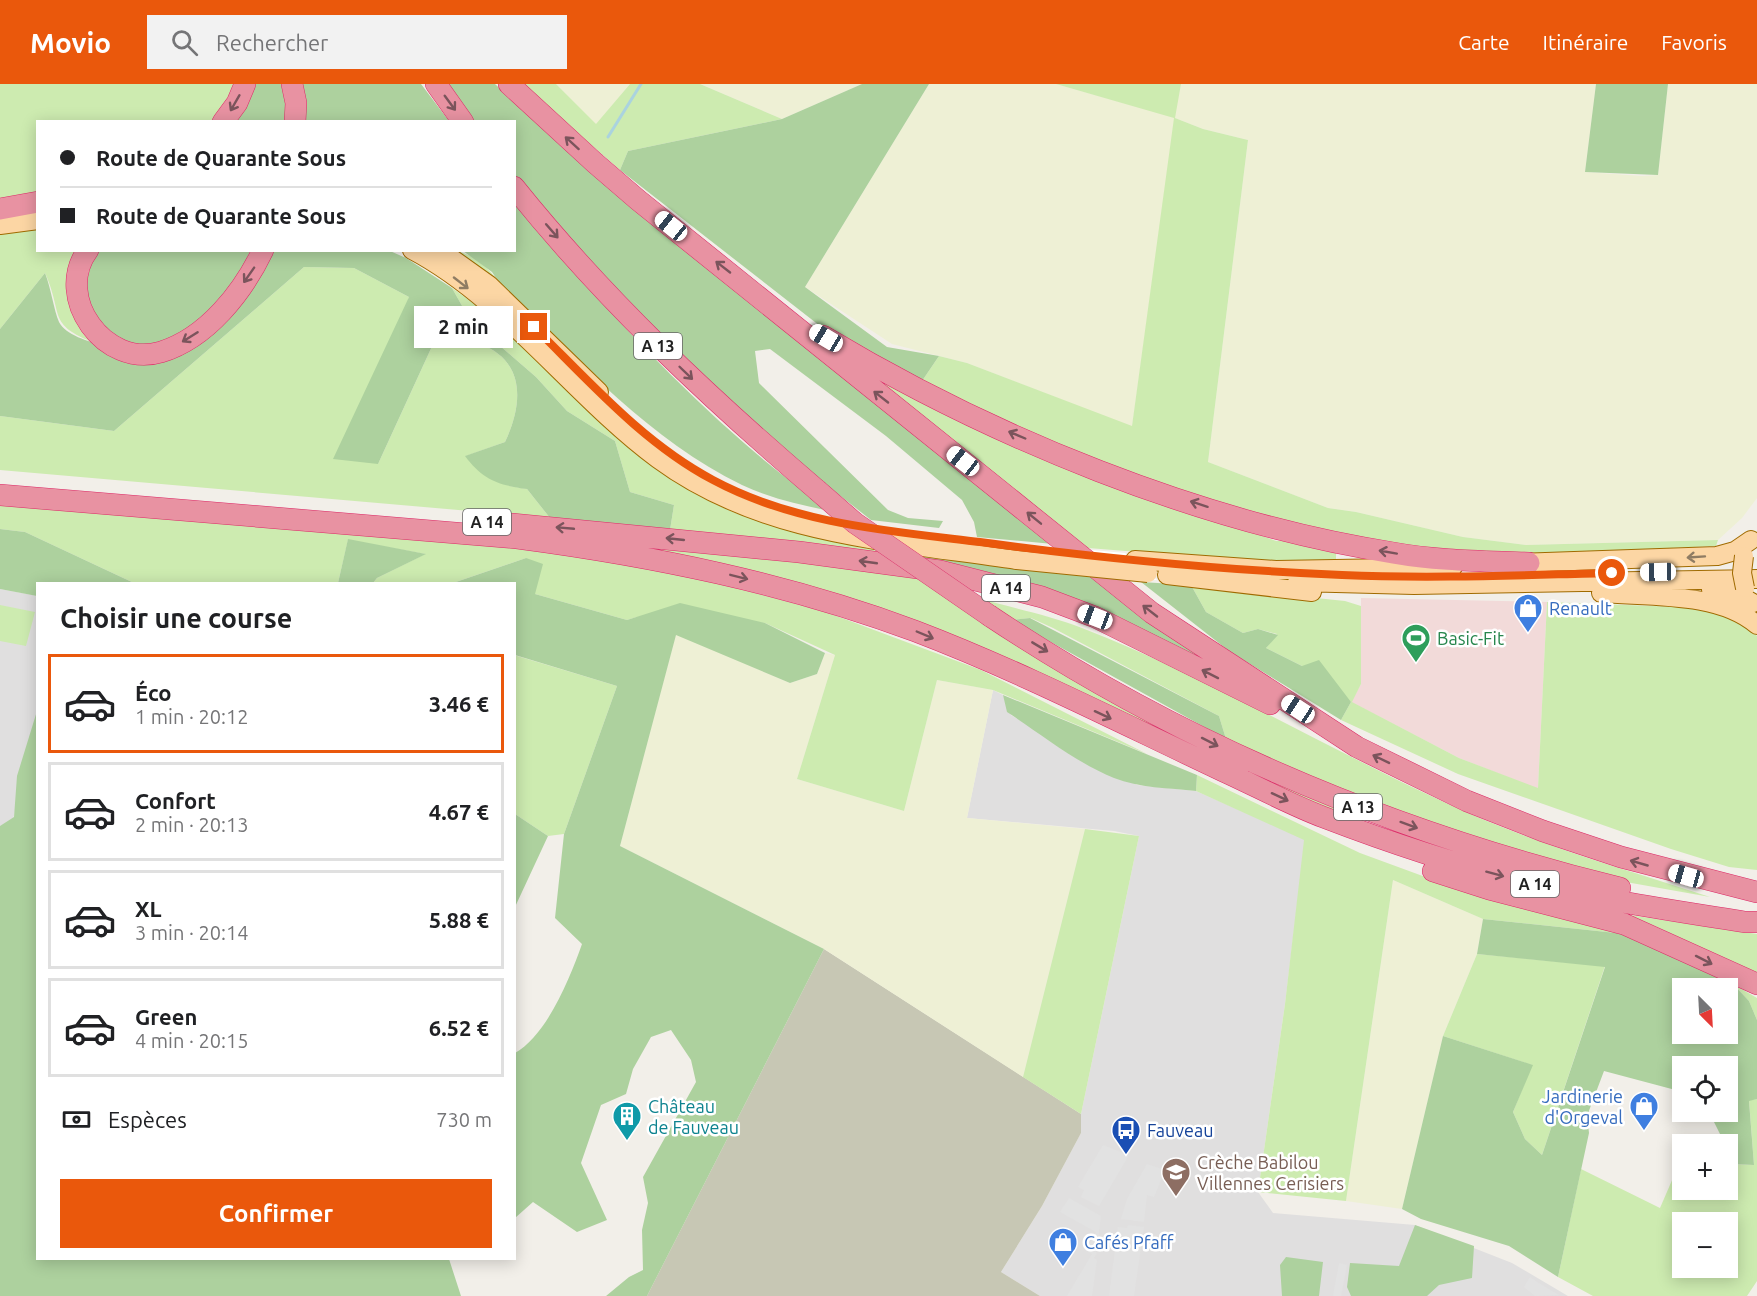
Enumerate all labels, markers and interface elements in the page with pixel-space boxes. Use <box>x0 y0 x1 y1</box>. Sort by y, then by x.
search box <box>147 15 567 69</box>
icon: search <box>168 26 201 59</box>
text: Movio <box>30 27 111 58</box>
text: Rechercher <box>216 30 328 55</box>
text: Carte <box>1458 30 1510 54</box>
text: Itinéraire <box>1543 30 1628 54</box>
text: Favoris <box>1661 30 1727 54</box>
one-way arrow <box>229 94 241 111</box>
one-way arrow <box>443 94 456 110</box>
one-way arrow <box>565 136 580 150</box>
text: Route de Quarante Sous <box>96 145 346 170</box>
text: Route de Quarante Sous <box>96 203 346 228</box>
car <box>651 208 691 244</box>
one-way arrow <box>545 224 559 239</box>
one-way arrow <box>715 261 731 274</box>
one-way arrow <box>243 266 255 282</box>
one-way arrow <box>453 276 469 289</box>
callout: 2 min <box>414 306 513 348</box>
route end <box>520 313 547 340</box>
text: 2 min <box>438 315 489 338</box>
car <box>806 321 846 355</box>
one-way arrow <box>182 331 199 344</box>
road number: A 13 <box>634 333 682 359</box>
one-way arrow <box>678 366 693 381</box>
one-way arrow <box>874 390 890 403</box>
one-way arrow <box>1008 429 1026 440</box>
car <box>943 443 983 479</box>
one-way arrow <box>1190 498 1209 509</box>
road number: A 14 <box>463 509 511 535</box>
one-way arrow <box>1027 511 1043 524</box>
one-way arrow <box>556 523 576 534</box>
one-way arrow <box>665 533 685 544</box>
one-way arrow <box>1378 546 1398 557</box>
one-way arrow <box>1687 552 1707 563</box>
one-way arrow <box>859 556 879 567</box>
route start <box>1598 559 1625 586</box>
car <box>1640 563 1676 581</box>
one-way arrow <box>729 572 748 584</box>
road number: A 14 <box>982 575 1030 601</box>
shop icon: Renault <box>1512 592 1544 634</box>
place label: Renault <box>1549 598 1612 618</box>
car <box>1075 602 1115 632</box>
text: Choisir une course <box>60 603 292 633</box>
one-way arrow <box>1143 604 1159 617</box>
sports icon: Basic-Fit <box>1400 622 1432 664</box>
place label: Basic-Fit <box>1437 628 1504 648</box>
one-way arrow <box>915 630 934 641</box>
one-way arrow <box>1031 642 1048 654</box>
one-way arrow <box>1202 668 1220 680</box>
icon: car <box>63 677 117 731</box>
text: Éco <box>135 680 172 705</box>
text: 3.46 € <box>429 691 489 716</box>
car <box>1278 692 1318 726</box>
text: 1 min · 20:12 <box>135 705 249 728</box>
one-way arrow <box>1094 710 1112 721</box>
one-way arrow <box>1201 736 1218 748</box>
one-way arrow <box>1372 752 1390 764</box>
icon: car <box>63 785 117 839</box>
text: Confort <box>135 788 216 813</box>
one-way arrow <box>1270 792 1288 804</box>
road number: A 13 <box>1334 794 1382 820</box>
text: 4.67 € <box>429 799 489 824</box>
text: 2 min · 20:13 <box>135 813 249 836</box>
one-way arrow <box>1399 821 1418 832</box>
one-way arrow <box>1630 856 1649 868</box>
car <box>1666 862 1706 890</box>
one-way arrow <box>1485 868 1504 880</box>
road number: A 14 <box>1511 871 1559 897</box>
icon: car <box>63 893 117 947</box>
text: XL <box>135 896 162 921</box>
text: 5.88 € <box>429 907 489 932</box>
text: 3 min · 20:14 <box>135 921 249 944</box>
one-way arrow <box>1694 955 1712 967</box>
north arrow <box>1672 978 1738 1044</box>
map controls <box>1672 978 1738 1278</box>
icon: car <box>63 1001 117 1055</box>
text: Green <box>135 1004 197 1029</box>
text: 6.52 € <box>429 1015 489 1040</box>
text: 4 min · 20:15 <box>135 1029 249 1052</box>
button: locate <box>1672 1056 1738 1122</box>
place label: Jardinerie d'Orgeval <box>1542 1086 1623 1127</box>
shop icon: Jardinerie d'Orgeval <box>1628 1090 1660 1132</box>
place label: Château de Fauveau <box>648 1096 739 1137</box>
building icon: Château de Fauveau <box>611 1100 643 1142</box>
icon: cash <box>60 1103 93 1136</box>
text: Espèces <box>108 1107 187 1132</box>
text: 730 m <box>436 1108 492 1131</box>
bus stop icon: Fauveau <box>1110 1114 1142 1156</box>
place label: Fauveau <box>1147 1120 1214 1140</box>
button: + <box>1672 1134 1738 1200</box>
place label: Crèche Babilou Villennes Cerisiers <box>1197 1152 1344 1193</box>
school or university icon: Crèche Babilou Villennes Cerisiers <box>1160 1156 1192 1198</box>
button: Confirmer <box>60 1179 492 1248</box>
button: − <box>1672 1212 1738 1278</box>
shop icon: Cafés Pfaff <box>1047 1226 1079 1268</box>
place label: Cafés Pfaff <box>1084 1232 1174 1252</box>

